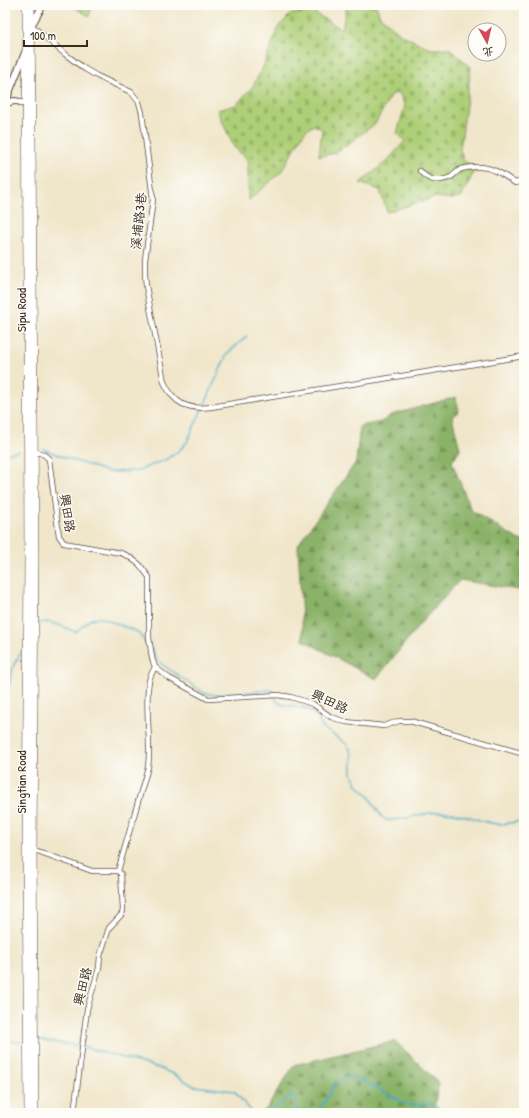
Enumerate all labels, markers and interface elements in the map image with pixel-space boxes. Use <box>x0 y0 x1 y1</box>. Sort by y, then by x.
scale bar <box>24 22 87 48</box>
north arrow <box>467 22 507 62</box>
text: 100 m <box>30 27 56 44</box>
text: 北 <box>482 44 495 60</box>
street label: 溪埔路3巷 <box>126 191 150 251</box>
street label: Sipu Road <box>12 288 30 332</box>
street label: 興田路 <box>56 492 80 534</box>
street label: 興田路 <box>309 685 351 717</box>
street label: Singtian Road <box>12 750 30 814</box>
street label: 興田路 <box>69 965 95 1007</box>

